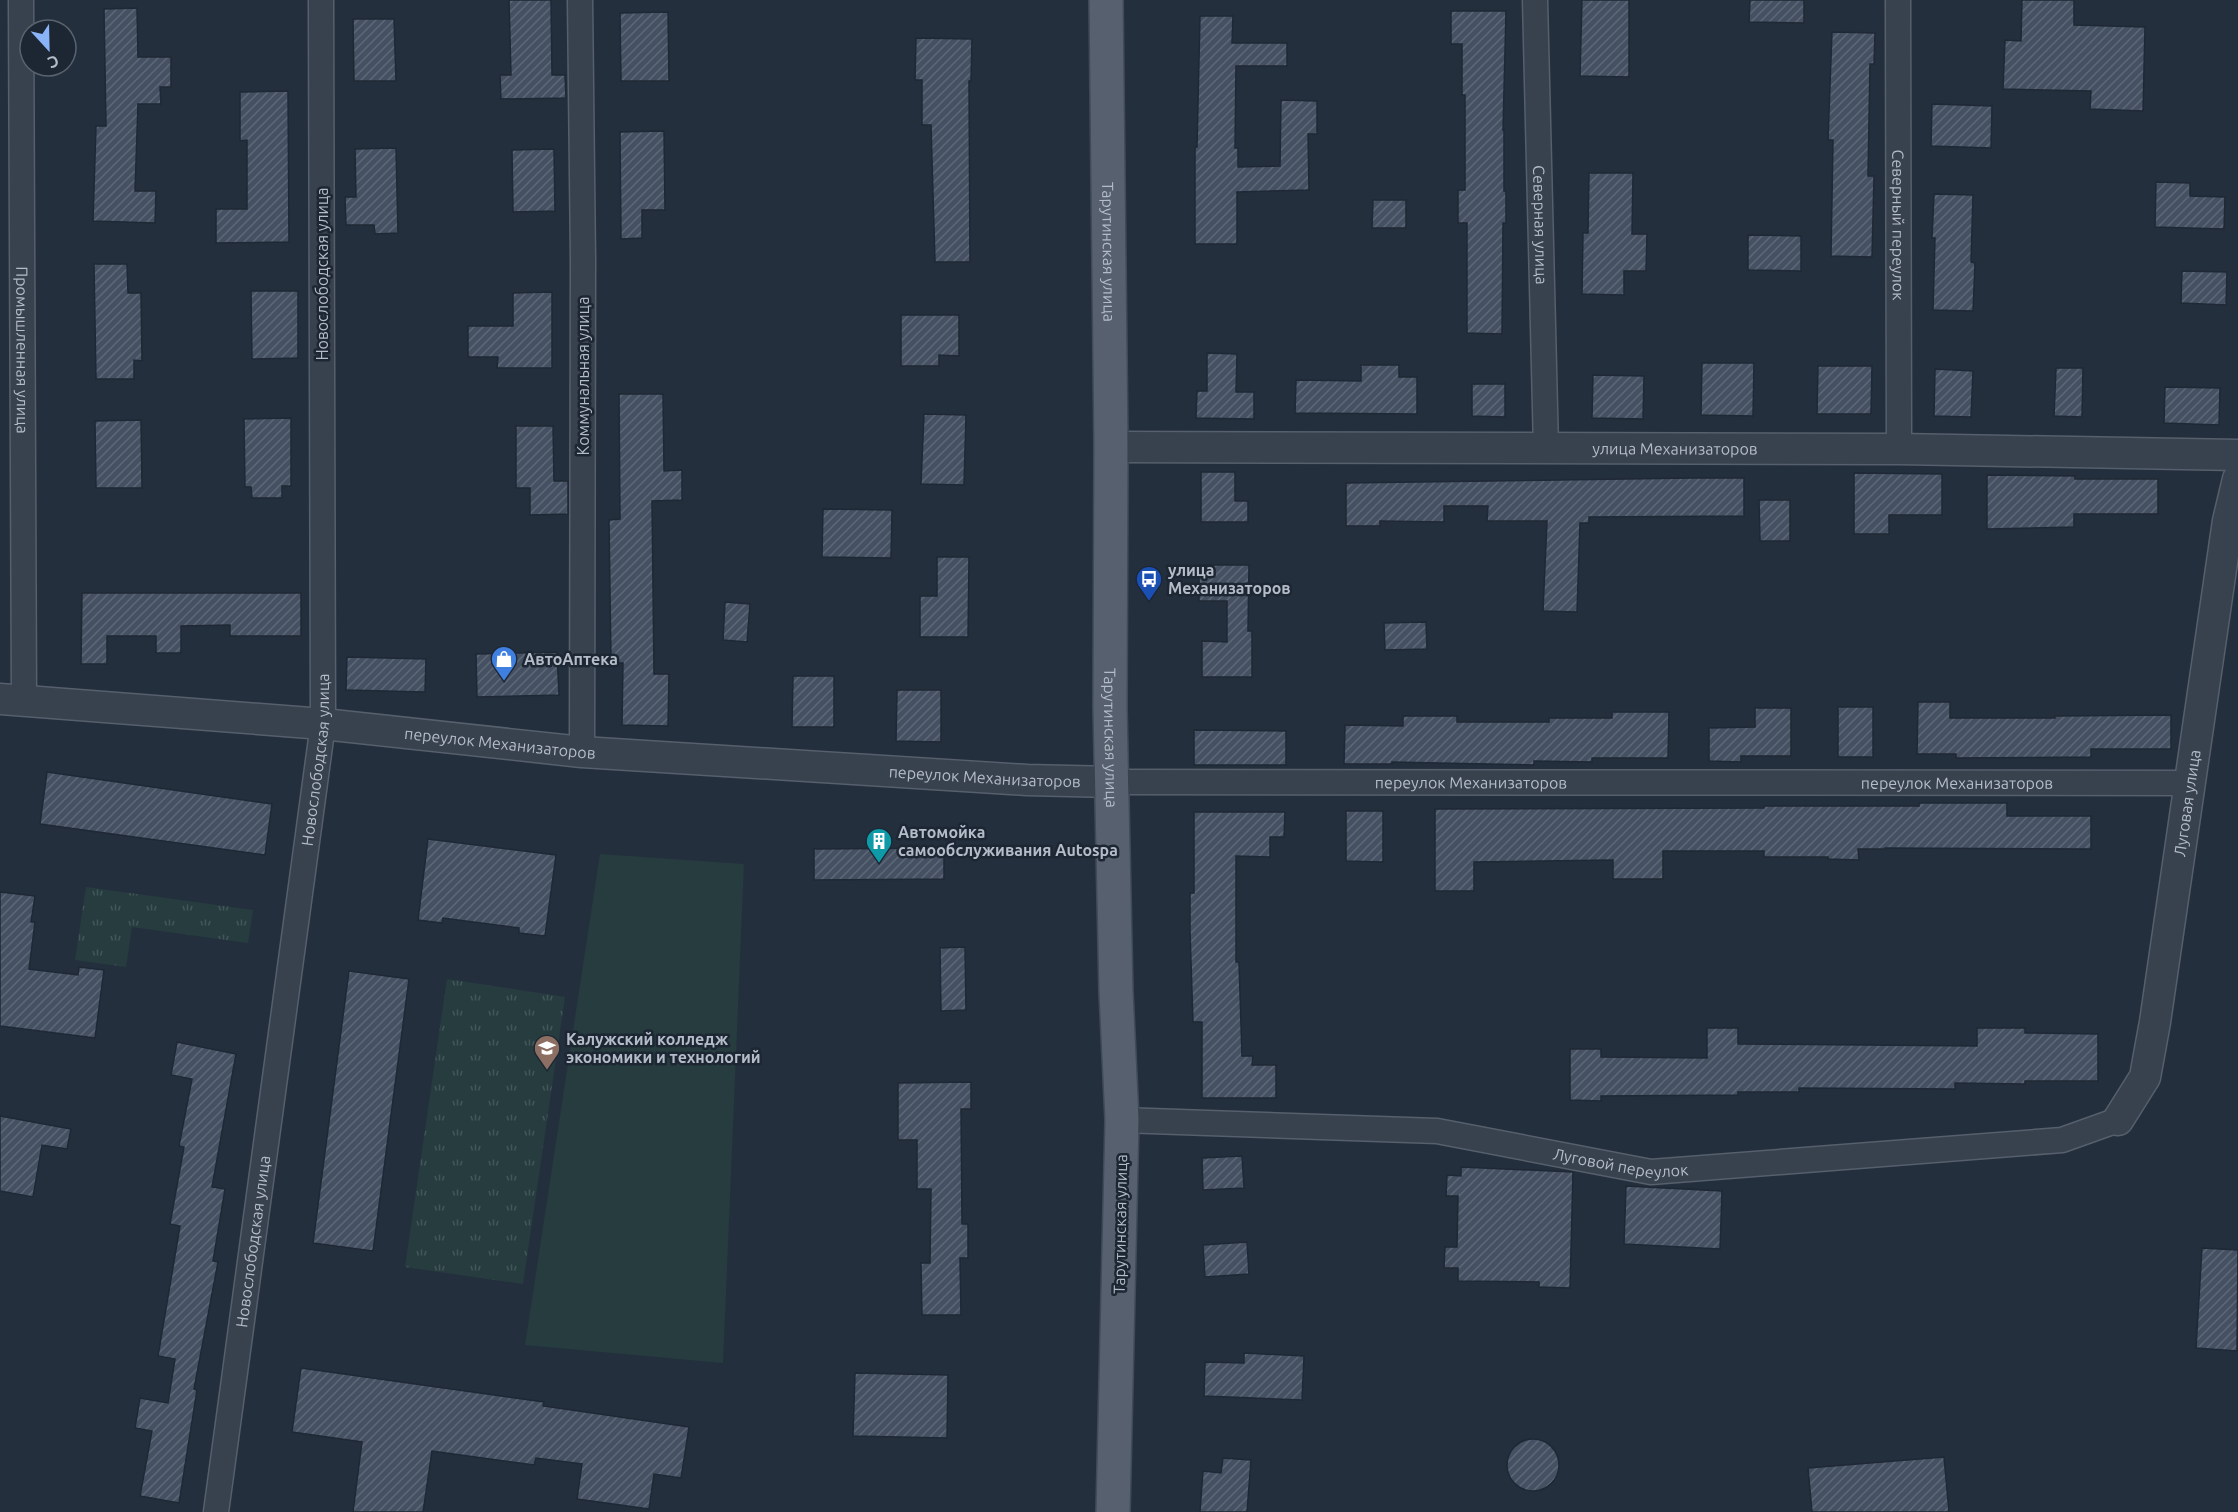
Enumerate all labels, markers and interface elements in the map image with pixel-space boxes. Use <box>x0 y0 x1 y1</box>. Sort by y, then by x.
north arrow <box>18 18 78 78</box>
text: С <box>46 52 62 72</box>
street label: Северный переулок <box>1889 150 1908 300</box>
street label: Северная улица <box>1530 165 1551 285</box>
street label: Тарутинская улица <box>1099 182 1119 322</box>
street label: Новослободская улица <box>313 187 331 361</box>
street label: Промышленная улица <box>13 266 32 434</box>
street label: Коммунальная улица <box>574 297 592 455</box>
street label: улица Механизаторов <box>1592 439 1758 458</box>
place label: улица Механизаторов <box>1168 561 1291 597</box>
bus stop icon: улица Механизаторов <box>1134 564 1164 602</box>
shop icon: АвтоАптека <box>489 644 519 682</box>
place label: АвтоАптека <box>524 650 618 668</box>
street label: Тарутинская улица <box>1101 668 1121 808</box>
street label: Новослободская улица <box>298 674 332 847</box>
street label: переулок Механизаторов <box>403 724 596 762</box>
street label: Луговая улица <box>2170 748 2204 858</box>
street label: переулок Механизаторов <box>888 762 1081 790</box>
street label: переулок Механизаторов <box>1375 773 1567 791</box>
street label: переулок Механизаторов <box>1861 774 2053 792</box>
place label: Автомойка самообслуживания Autospa <box>898 823 1118 859</box>
building icon: Автомойка самообслуживания Autospa <box>864 826 894 864</box>
place label: Калужский колледж экономики и технологий <box>566 1030 761 1066</box>
school or university icon: Калужский колледж экономики и технологий <box>532 1033 562 1071</box>
street label: Луговой переулок <box>1552 1144 1689 1181</box>
street label: Новослободская улица <box>232 1154 273 1329</box>
street label: Тарутинская улица <box>1110 1154 1130 1294</box>

